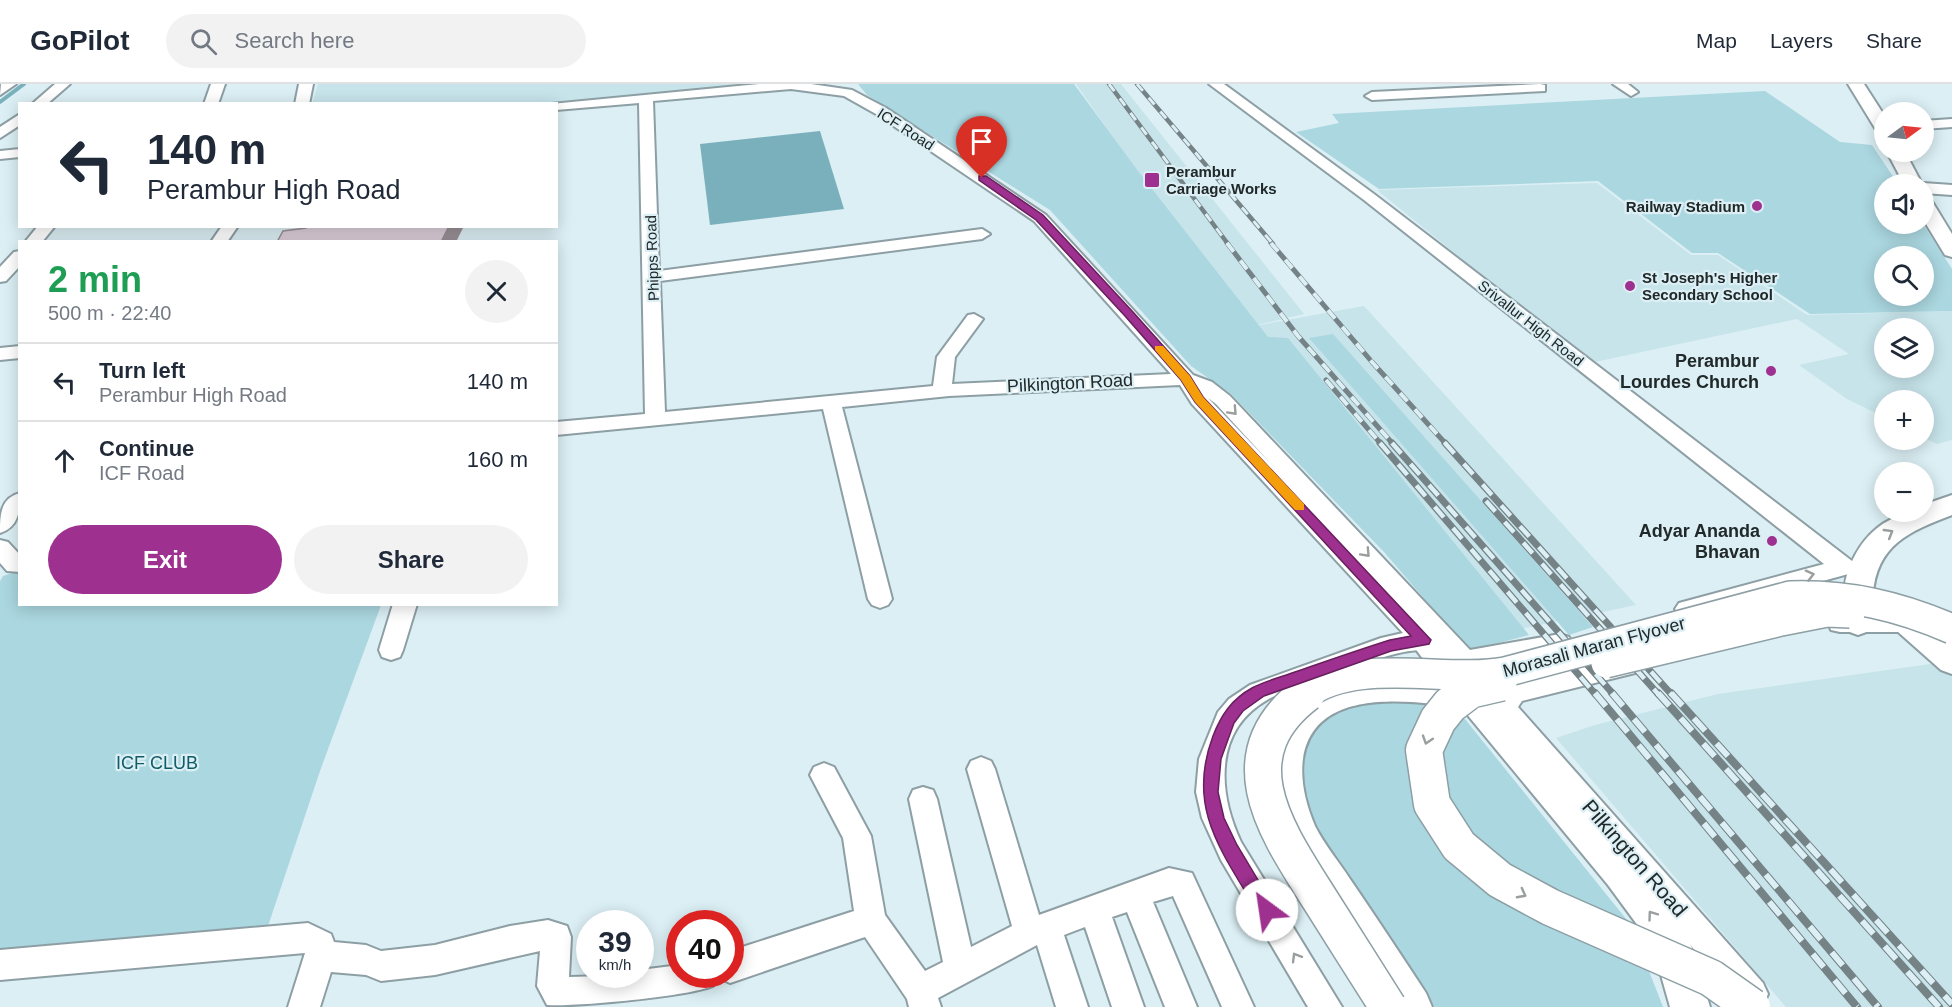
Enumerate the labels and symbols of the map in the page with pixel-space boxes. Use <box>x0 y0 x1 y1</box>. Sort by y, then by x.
north arrow <box>1874 102 1934 162</box>
street label: ICF Road <box>874 104 938 154</box>
pin <box>956 116 1007 178</box>
place label: Perambur Carriage Works <box>1166 163 1277 197</box>
marker: Perambur Carriage Works <box>1143 171 1161 189</box>
place label: Railway Stadium <box>1626 198 1745 215</box>
marker: Railway Stadium <box>1750 199 1764 213</box>
street label: Phipps Road <box>642 215 662 301</box>
place label: St Joseph's Higher Secondary School <box>1642 269 1777 303</box>
street label: Srivallur High Road <box>1475 277 1587 369</box>
marker: St Joseph's Higher Secondary School <box>1623 279 1637 293</box>
place label: Perambur Lourdes Church <box>1620 351 1759 392</box>
marker: Perambur Lourdes Church <box>1764 364 1778 378</box>
street label: Pilkington Road <box>1007 370 1133 396</box>
one-way arrow <box>1226 404 1237 415</box>
place label: Adyar Ananda Bhavan <box>1639 521 1761 562</box>
one-way arrow <box>1883 529 1893 541</box>
marker: Adyar Ananda Bhavan <box>1765 534 1779 548</box>
one-way arrow <box>1359 546 1370 557</box>
one-way arrow <box>1805 570 1815 583</box>
street label: Morasali Maran Flyover <box>1501 613 1687 681</box>
one-way arrow <box>1422 734 1434 745</box>
park label: ICF CLUB <box>116 753 198 773</box>
street label: Pilkington Road <box>1578 795 1692 921</box>
position arrow <box>1235 878 1299 942</box>
one-way arrow <box>1515 886 1526 898</box>
speed limit sign: 40 <box>666 910 744 988</box>
one-way arrow <box>1649 910 1660 921</box>
one-way arrow <box>1291 953 1303 963</box>

